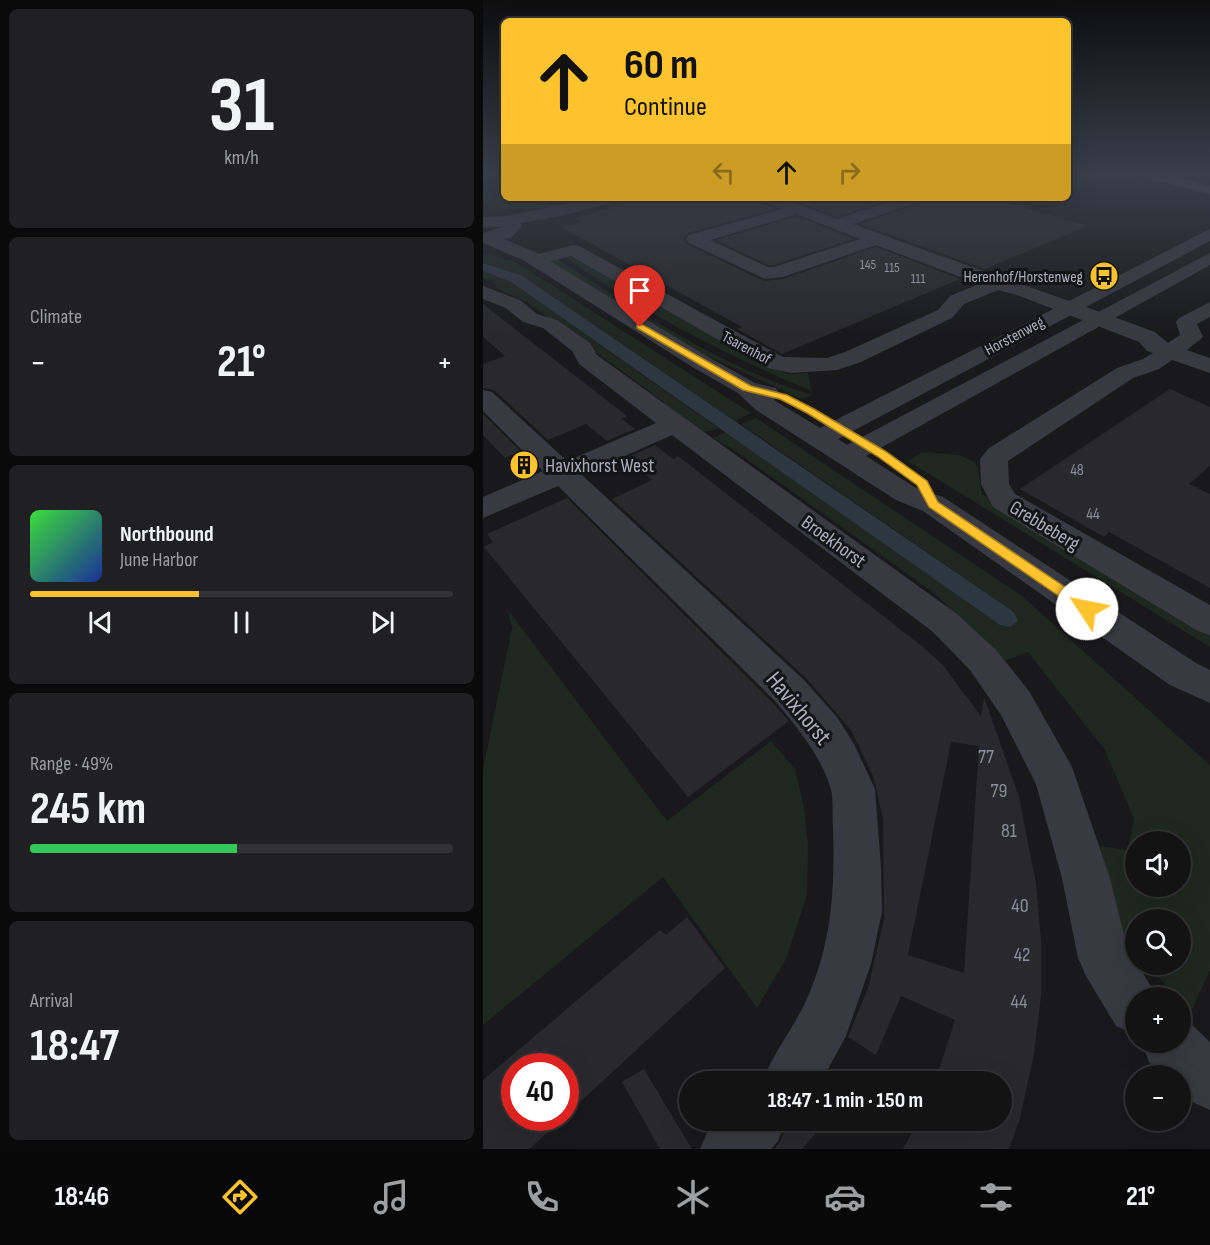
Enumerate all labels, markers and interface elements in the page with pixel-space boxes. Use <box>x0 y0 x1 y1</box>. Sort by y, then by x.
text: 60 m <box>624 40 698 91</box>
icon: ahead <box>525 42 603 120</box>
text: 31 <box>209 60 274 153</box>
text: Continue <box>624 91 707 123</box>
text: km/h <box>224 146 259 170</box>
icon: left <box>707 156 740 189</box>
icon: ahead <box>770 156 803 189</box>
icon: right <box>833 156 866 189</box>
house number: 145 <box>860 256 877 273</box>
house number: 115 <box>884 259 900 276</box>
bus stop icon: Herenhof/Horstenweg <box>1088 260 1120 292</box>
pin <box>614 265 665 327</box>
place label: Herenhof/Horstenweg <box>963 268 1083 287</box>
house number: 111 <box>911 270 925 287</box>
icon: arrive <box>623 274 656 307</box>
text: Climate <box>30 305 82 329</box>
street label: Horstenweg <box>982 313 1048 360</box>
street label: Tsarenhof <box>718 327 775 369</box>
text: 21° <box>217 335 266 390</box>
text: − <box>30 343 46 383</box>
text: + <box>437 343 453 383</box>
building icon: Havixhorst West <box>508 449 540 481</box>
place label: Havixhorst West <box>545 454 654 478</box>
house number: 48 <box>1070 461 1084 480</box>
street label: Grebbeberg <box>1005 496 1084 556</box>
house number: 44 <box>1086 505 1100 524</box>
street label: Broekhorst <box>796 510 870 573</box>
text: Northbound <box>120 521 214 548</box>
text: June Harbor <box>120 548 198 572</box>
position arrow <box>1055 577 1119 641</box>
icon: previous <box>84 606 117 639</box>
icon: pause <box>225 606 258 639</box>
icon: next <box>366 606 399 639</box>
street label: Havixhorst <box>760 666 838 751</box>
house number: 77 <box>978 745 994 769</box>
text: Range · 49% <box>30 752 113 776</box>
house number: 79 <box>991 779 1007 803</box>
text: 245 km <box>30 782 146 837</box>
house number: 81 <box>1001 819 1017 843</box>
map controls <box>1125 831 1191 1131</box>
button: sound <box>1125 831 1191 897</box>
house number: 40 <box>1011 894 1029 918</box>
button: search <box>1125 909 1191 975</box>
house number: 42 <box>1014 943 1030 967</box>
button: + <box>1125 987 1191 1053</box>
text: Arrival <box>30 989 73 1013</box>
house number: 44 <box>1011 990 1027 1014</box>
text: 18:47 <box>30 1019 119 1074</box>
speed limit sign: 40 <box>501 1053 579 1131</box>
button: − <box>1125 1065 1191 1131</box>
text: 18:47 · 1 min · 150 m <box>768 1087 923 1114</box>
icon: directions <box>219 1176 261 1218</box>
icon: music <box>370 1176 412 1218</box>
icon: phone <box>521 1176 563 1218</box>
icon: climate <box>672 1176 714 1218</box>
icon: car <box>824 1176 866 1218</box>
icon: filters <box>975 1176 1017 1218</box>
text: 18:46 <box>55 1181 109 1213</box>
text: 21° <box>1126 1181 1155 1213</box>

